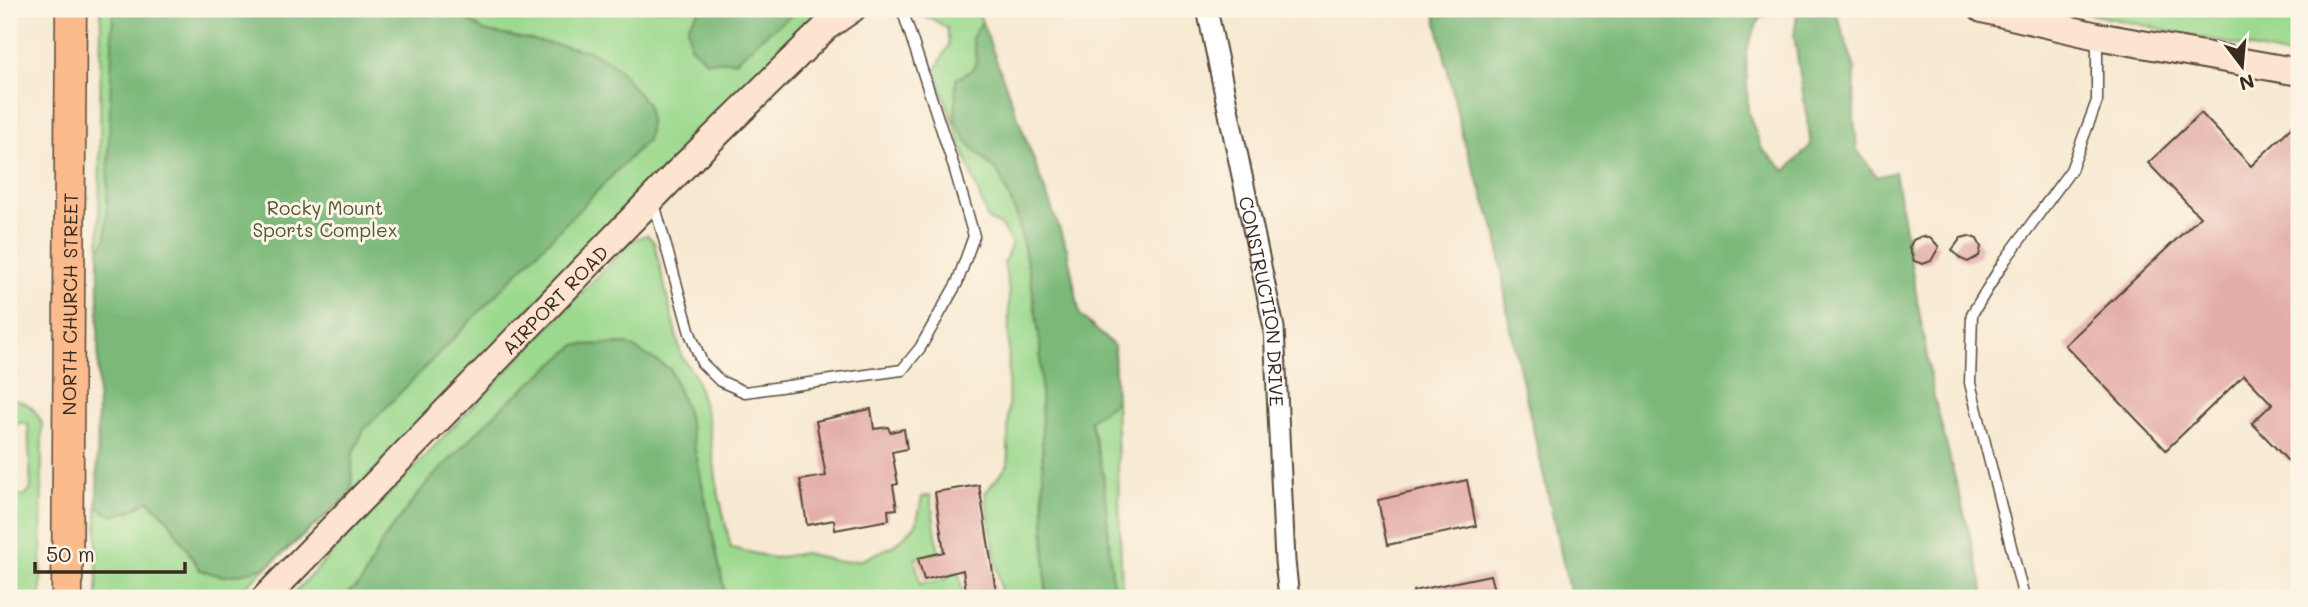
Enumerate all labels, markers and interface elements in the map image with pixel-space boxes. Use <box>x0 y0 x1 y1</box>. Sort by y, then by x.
north arrow <box>2206 32 2276 102</box>
text: N <box>2236 69 2257 97</box>
street label: NORTH CHURCH STREET <box>56 193 82 415</box>
street label: CONSTRUCTION DRIVE <box>1234 194 1290 407</box>
park label: Rocky Mount Sports Complex <box>253 195 397 242</box>
street label: AIRPORT ROAD <box>496 239 613 359</box>
scale bar <box>35 530 186 574</box>
text: 50 m <box>46 540 95 567</box>

